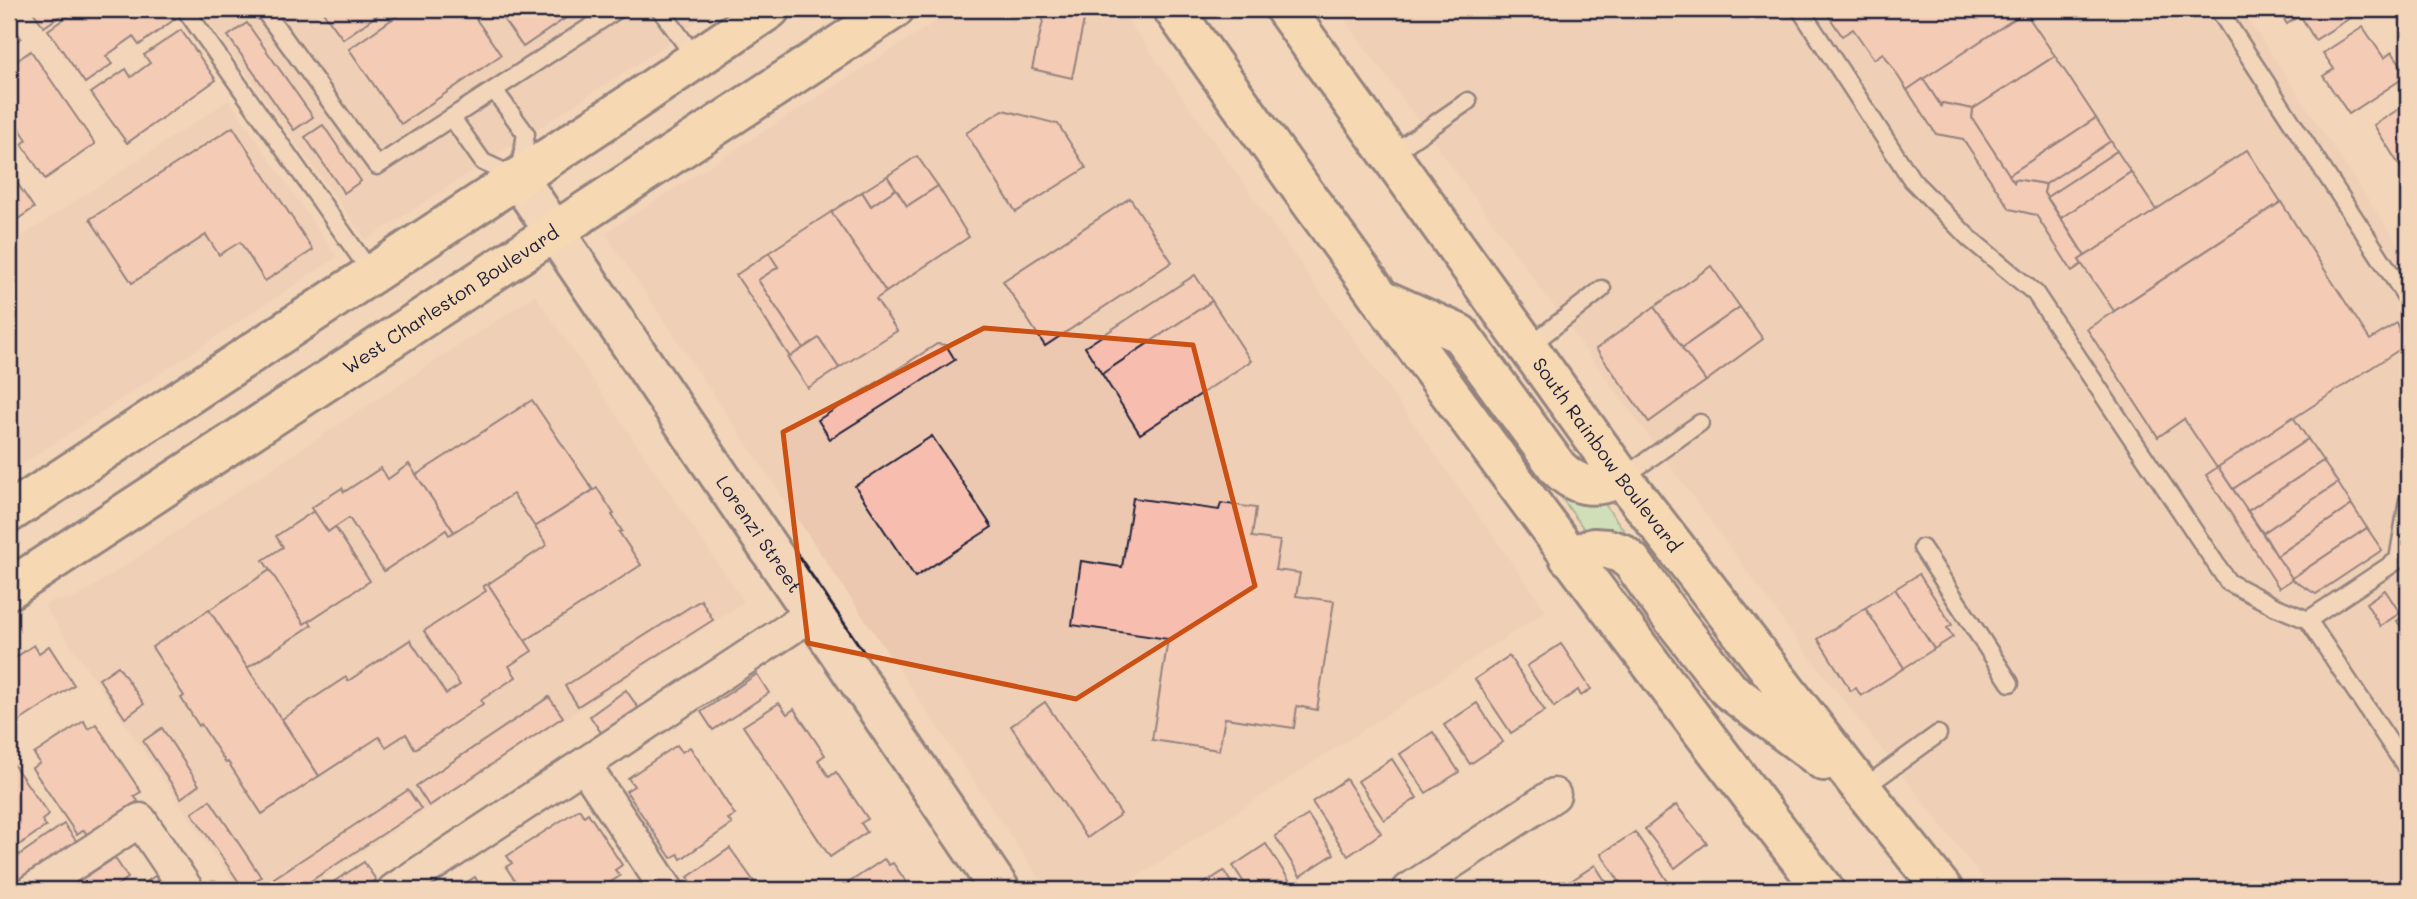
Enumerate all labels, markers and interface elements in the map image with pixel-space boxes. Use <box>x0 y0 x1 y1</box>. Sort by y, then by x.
street label: West Charleston Boulevard <box>337 219 563 379</box>
street label: South Rainbow Boulevard <box>1527 352 1687 557</box>
street label: Lorenzi Street <box>711 470 808 597</box>

